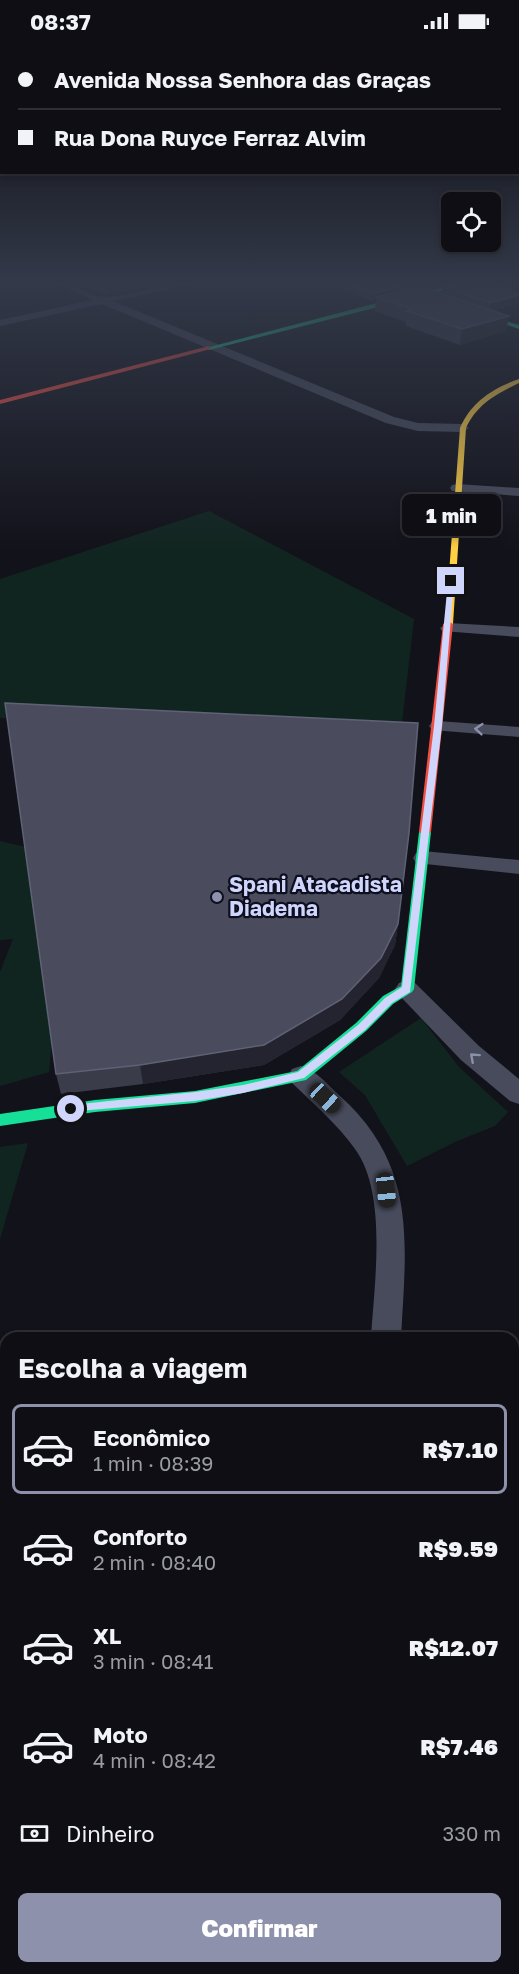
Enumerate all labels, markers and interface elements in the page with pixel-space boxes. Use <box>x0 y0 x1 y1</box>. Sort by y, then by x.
text: 08:37 <box>30 8 91 35</box>
text: Avenida Nossa Senhora das Graças <box>54 66 431 93</box>
text: Rua Dona Ruyce Ferraz Alvim <box>54 124 366 151</box>
map controls <box>441 192 501 252</box>
button: locate <box>441 192 501 252</box>
callout: 1 min <box>402 494 500 536</box>
text: 1 min <box>426 503 477 527</box>
route end <box>437 567 464 594</box>
one-way arrow <box>474 723 483 736</box>
place label: Spani Atacadista Diadema <box>229 871 402 921</box>
marker: Spani Atacadista Diadema <box>210 890 224 904</box>
one-way arrow <box>470 1053 481 1064</box>
car <box>306 1079 344 1117</box>
route start <box>57 1095 84 1122</box>
car <box>375 1171 397 1209</box>
text: Escolha a viagem <box>18 1352 247 1384</box>
icon: car <box>21 1422 75 1476</box>
text: Econômico <box>93 1424 210 1451</box>
text: R$7.10 <box>422 1436 498 1463</box>
text: 1 min · 08:39 <box>93 1451 213 1475</box>
icon: car <box>21 1521 75 1575</box>
text: Conforto <box>93 1523 187 1550</box>
text: R$9.59 <box>418 1535 498 1562</box>
text: 2 min · 08:40 <box>93 1550 216 1574</box>
icon: car <box>21 1620 75 1674</box>
text: XL <box>93 1622 121 1649</box>
text: R$12.07 <box>409 1634 498 1661</box>
text: 3 min · 08:41 <box>93 1649 214 1673</box>
icon: car <box>21 1719 75 1773</box>
text: Moto <box>93 1721 148 1748</box>
text: R$7.46 <box>420 1733 498 1760</box>
text: 4 min · 08:42 <box>93 1748 216 1772</box>
icon: cash <box>18 1817 51 1850</box>
text: Dinheiro <box>66 1820 155 1847</box>
text: 330 m <box>443 1821 501 1845</box>
button: Confirmar <box>18 1893 501 1962</box>

